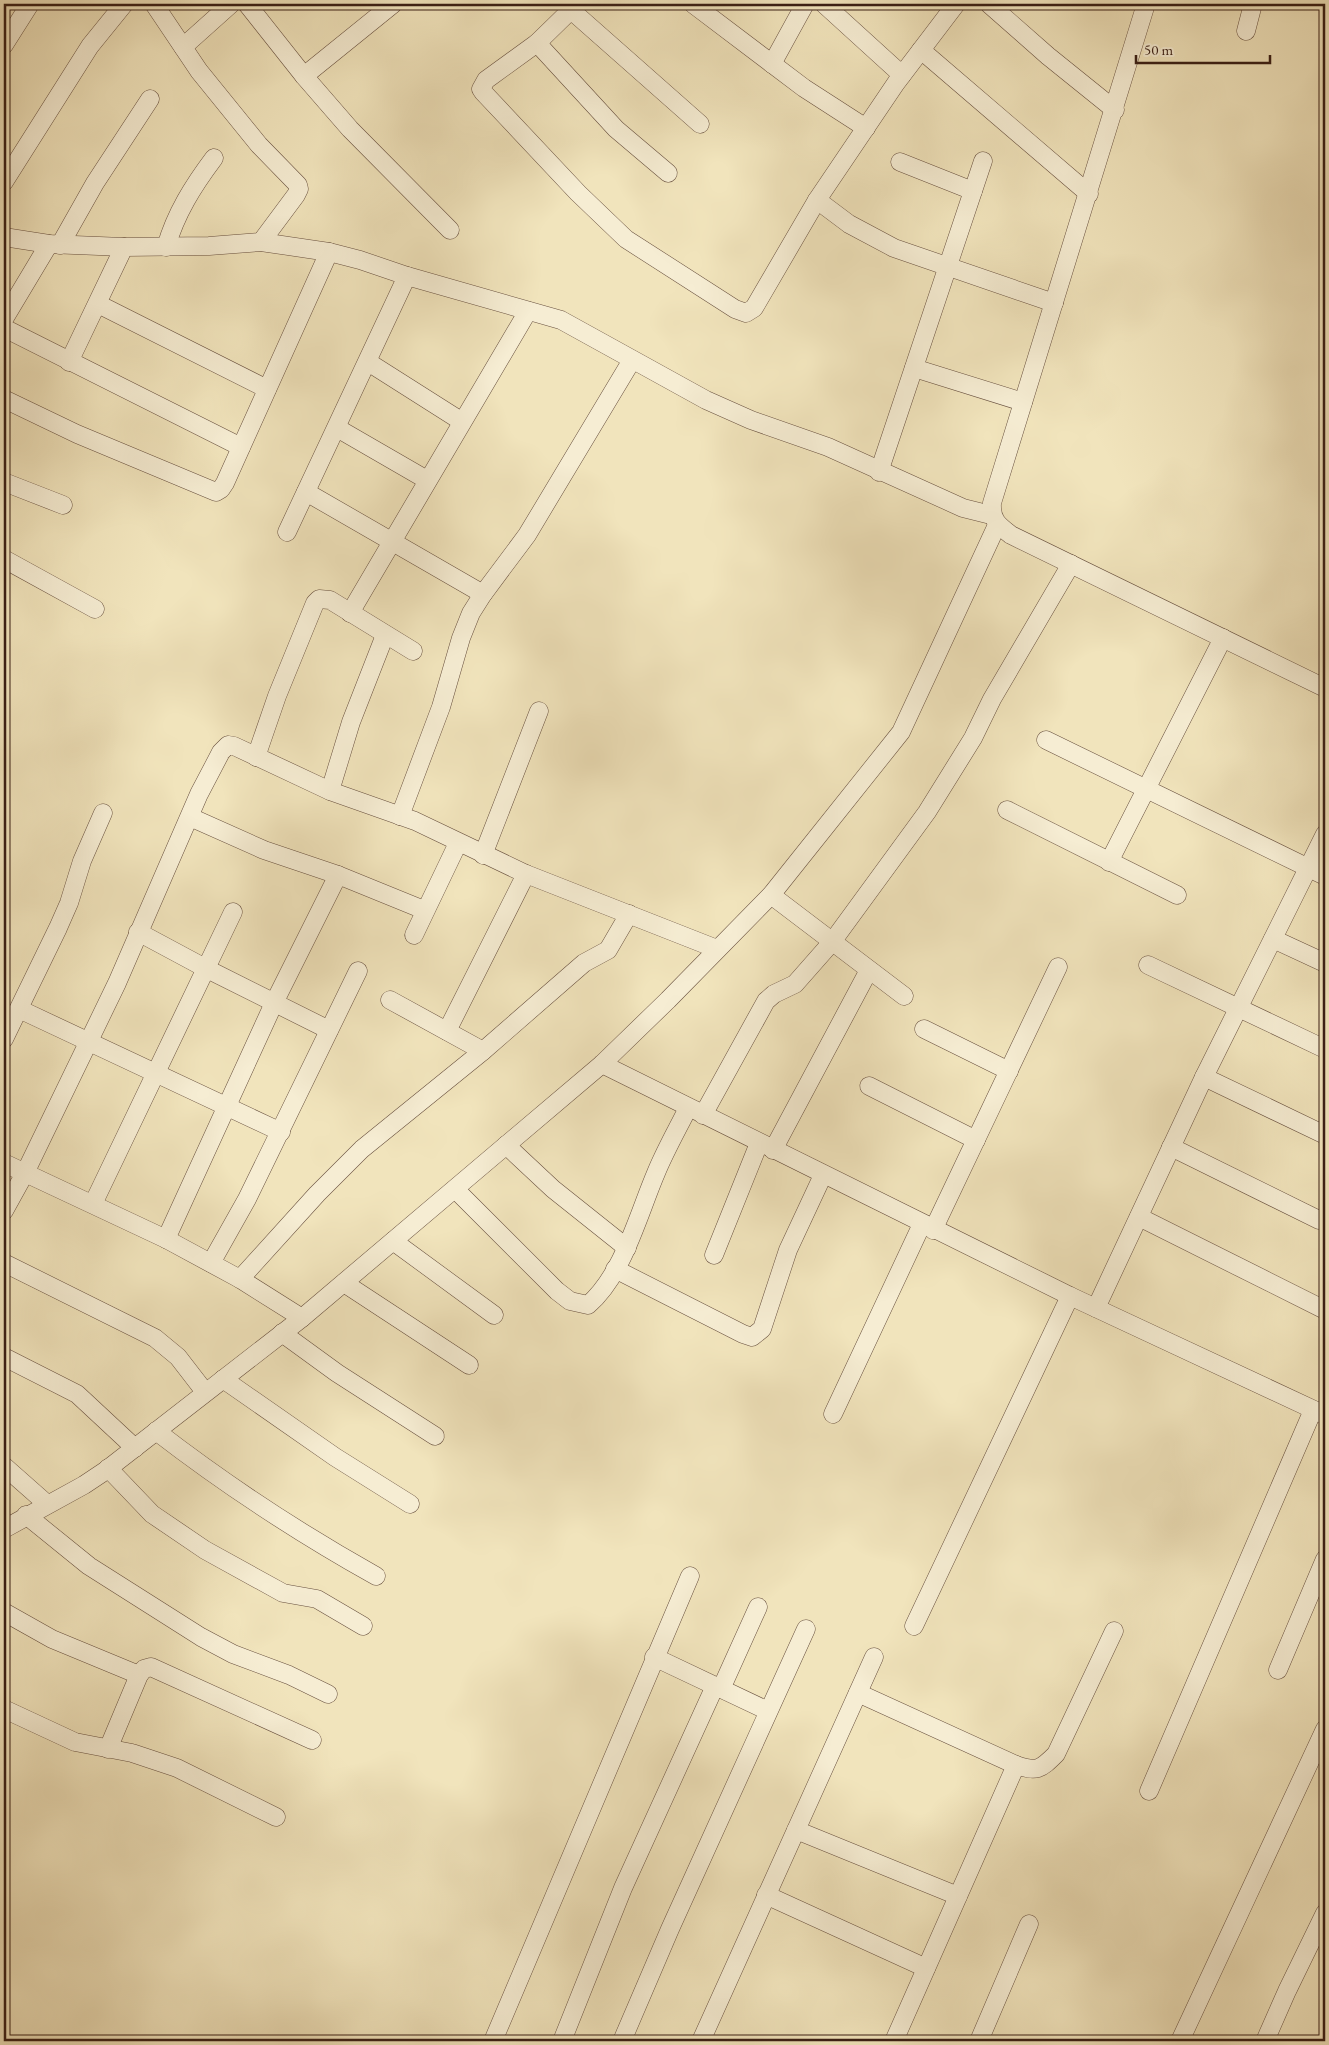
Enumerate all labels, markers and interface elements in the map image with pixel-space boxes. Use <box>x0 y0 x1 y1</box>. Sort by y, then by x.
scale bar <box>1136 32 1270 64</box>
text: 50 m <box>1144 40 1173 59</box>

